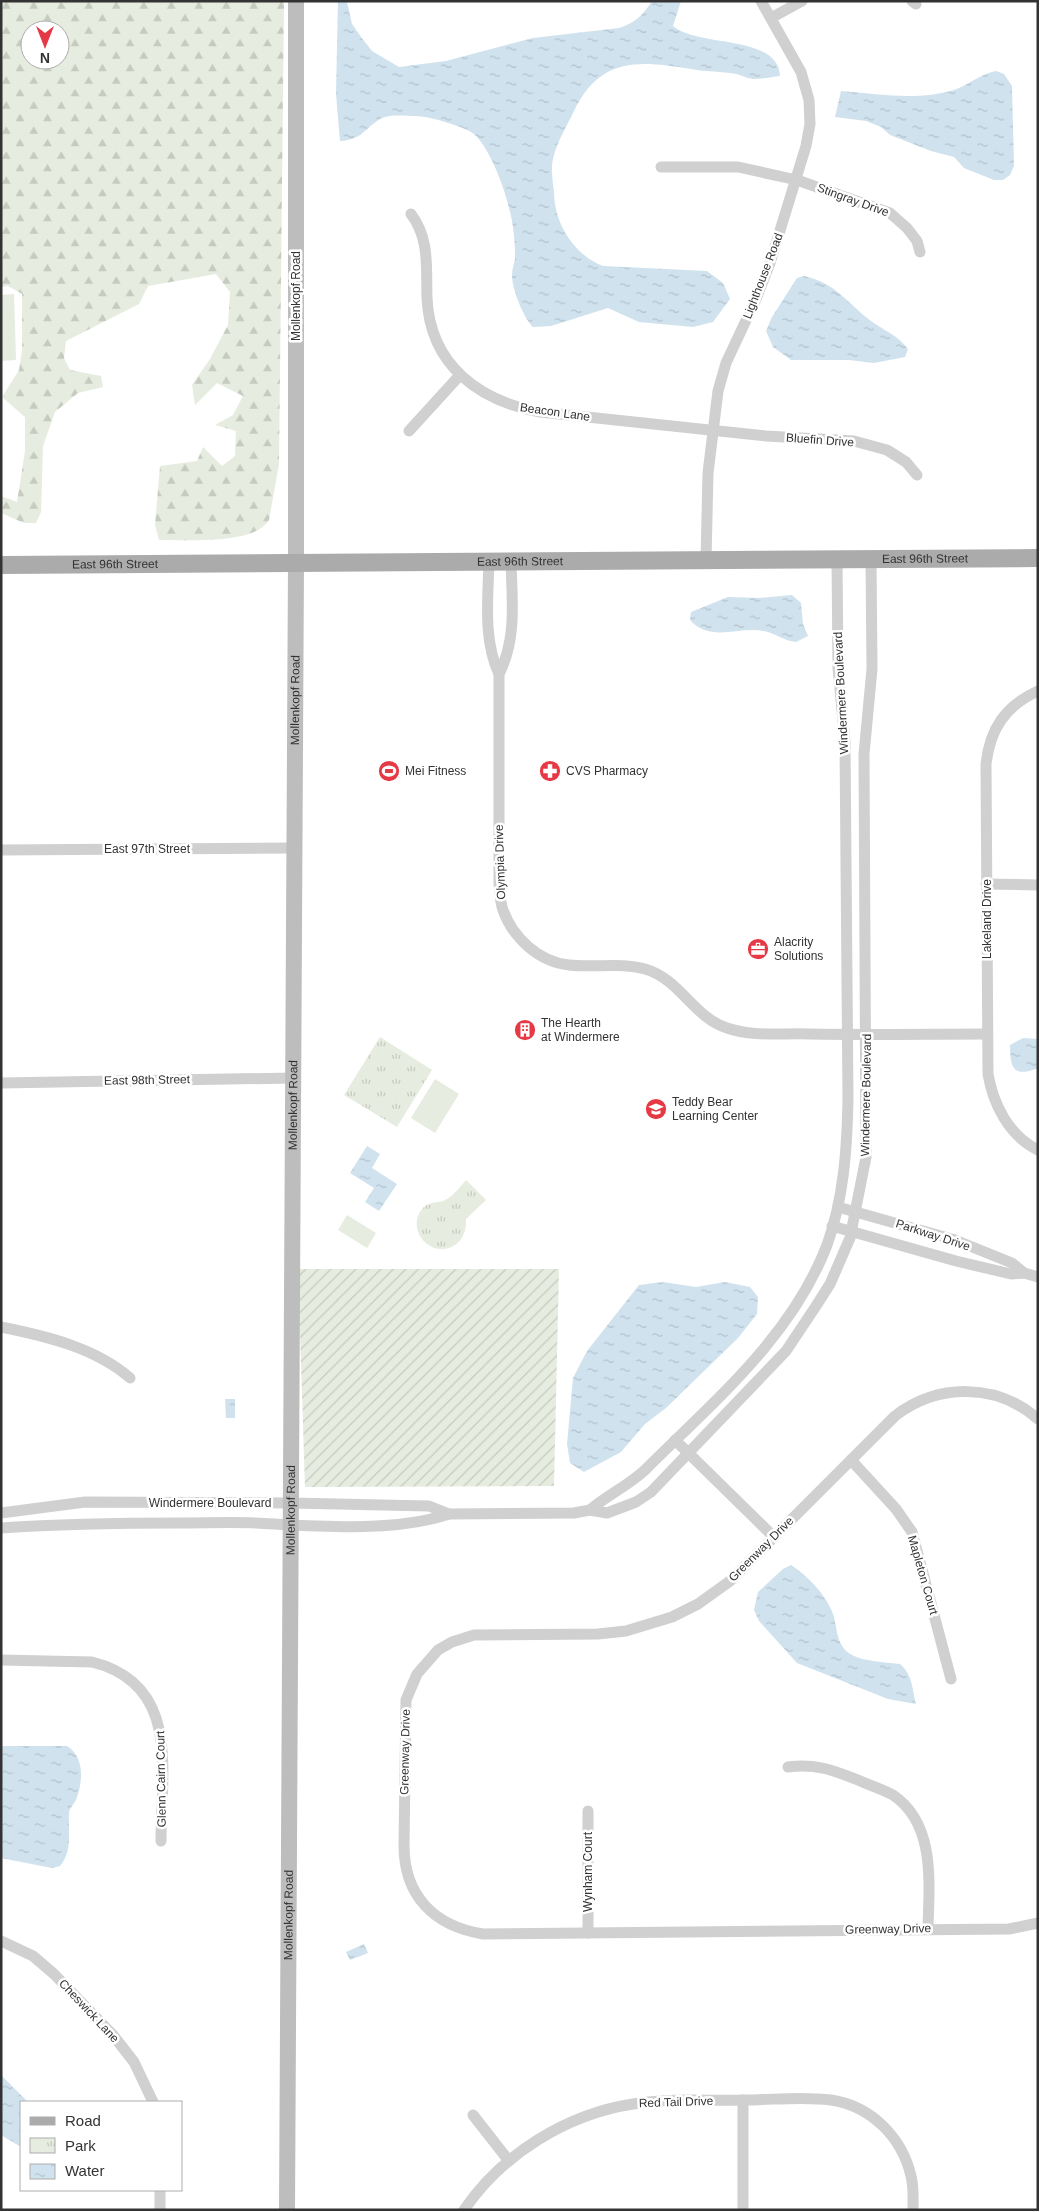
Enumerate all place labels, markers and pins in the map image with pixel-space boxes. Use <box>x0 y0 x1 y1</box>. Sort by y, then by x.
sports icon: Mei Fitness <box>377 759 401 783</box>
pharmacy icon: CVS Pharmacy <box>538 759 562 783</box>
place label: Mei Fitness <box>405 764 466 778</box>
place label: CVS Pharmacy <box>566 764 648 778</box>
place label: Alacrity Solutions <box>774 935 823 963</box>
office icon: Alacrity Solutions <box>746 937 770 961</box>
place label: The Hearth at Windermere <box>541 1016 620 1044</box>
building icon: The Hearth at Windermere <box>513 1018 537 1042</box>
place label: Teddy Bear Learning Center <box>672 1095 758 1123</box>
school or university icon: Teddy Bear Learning Center <box>644 1097 668 1121</box>

